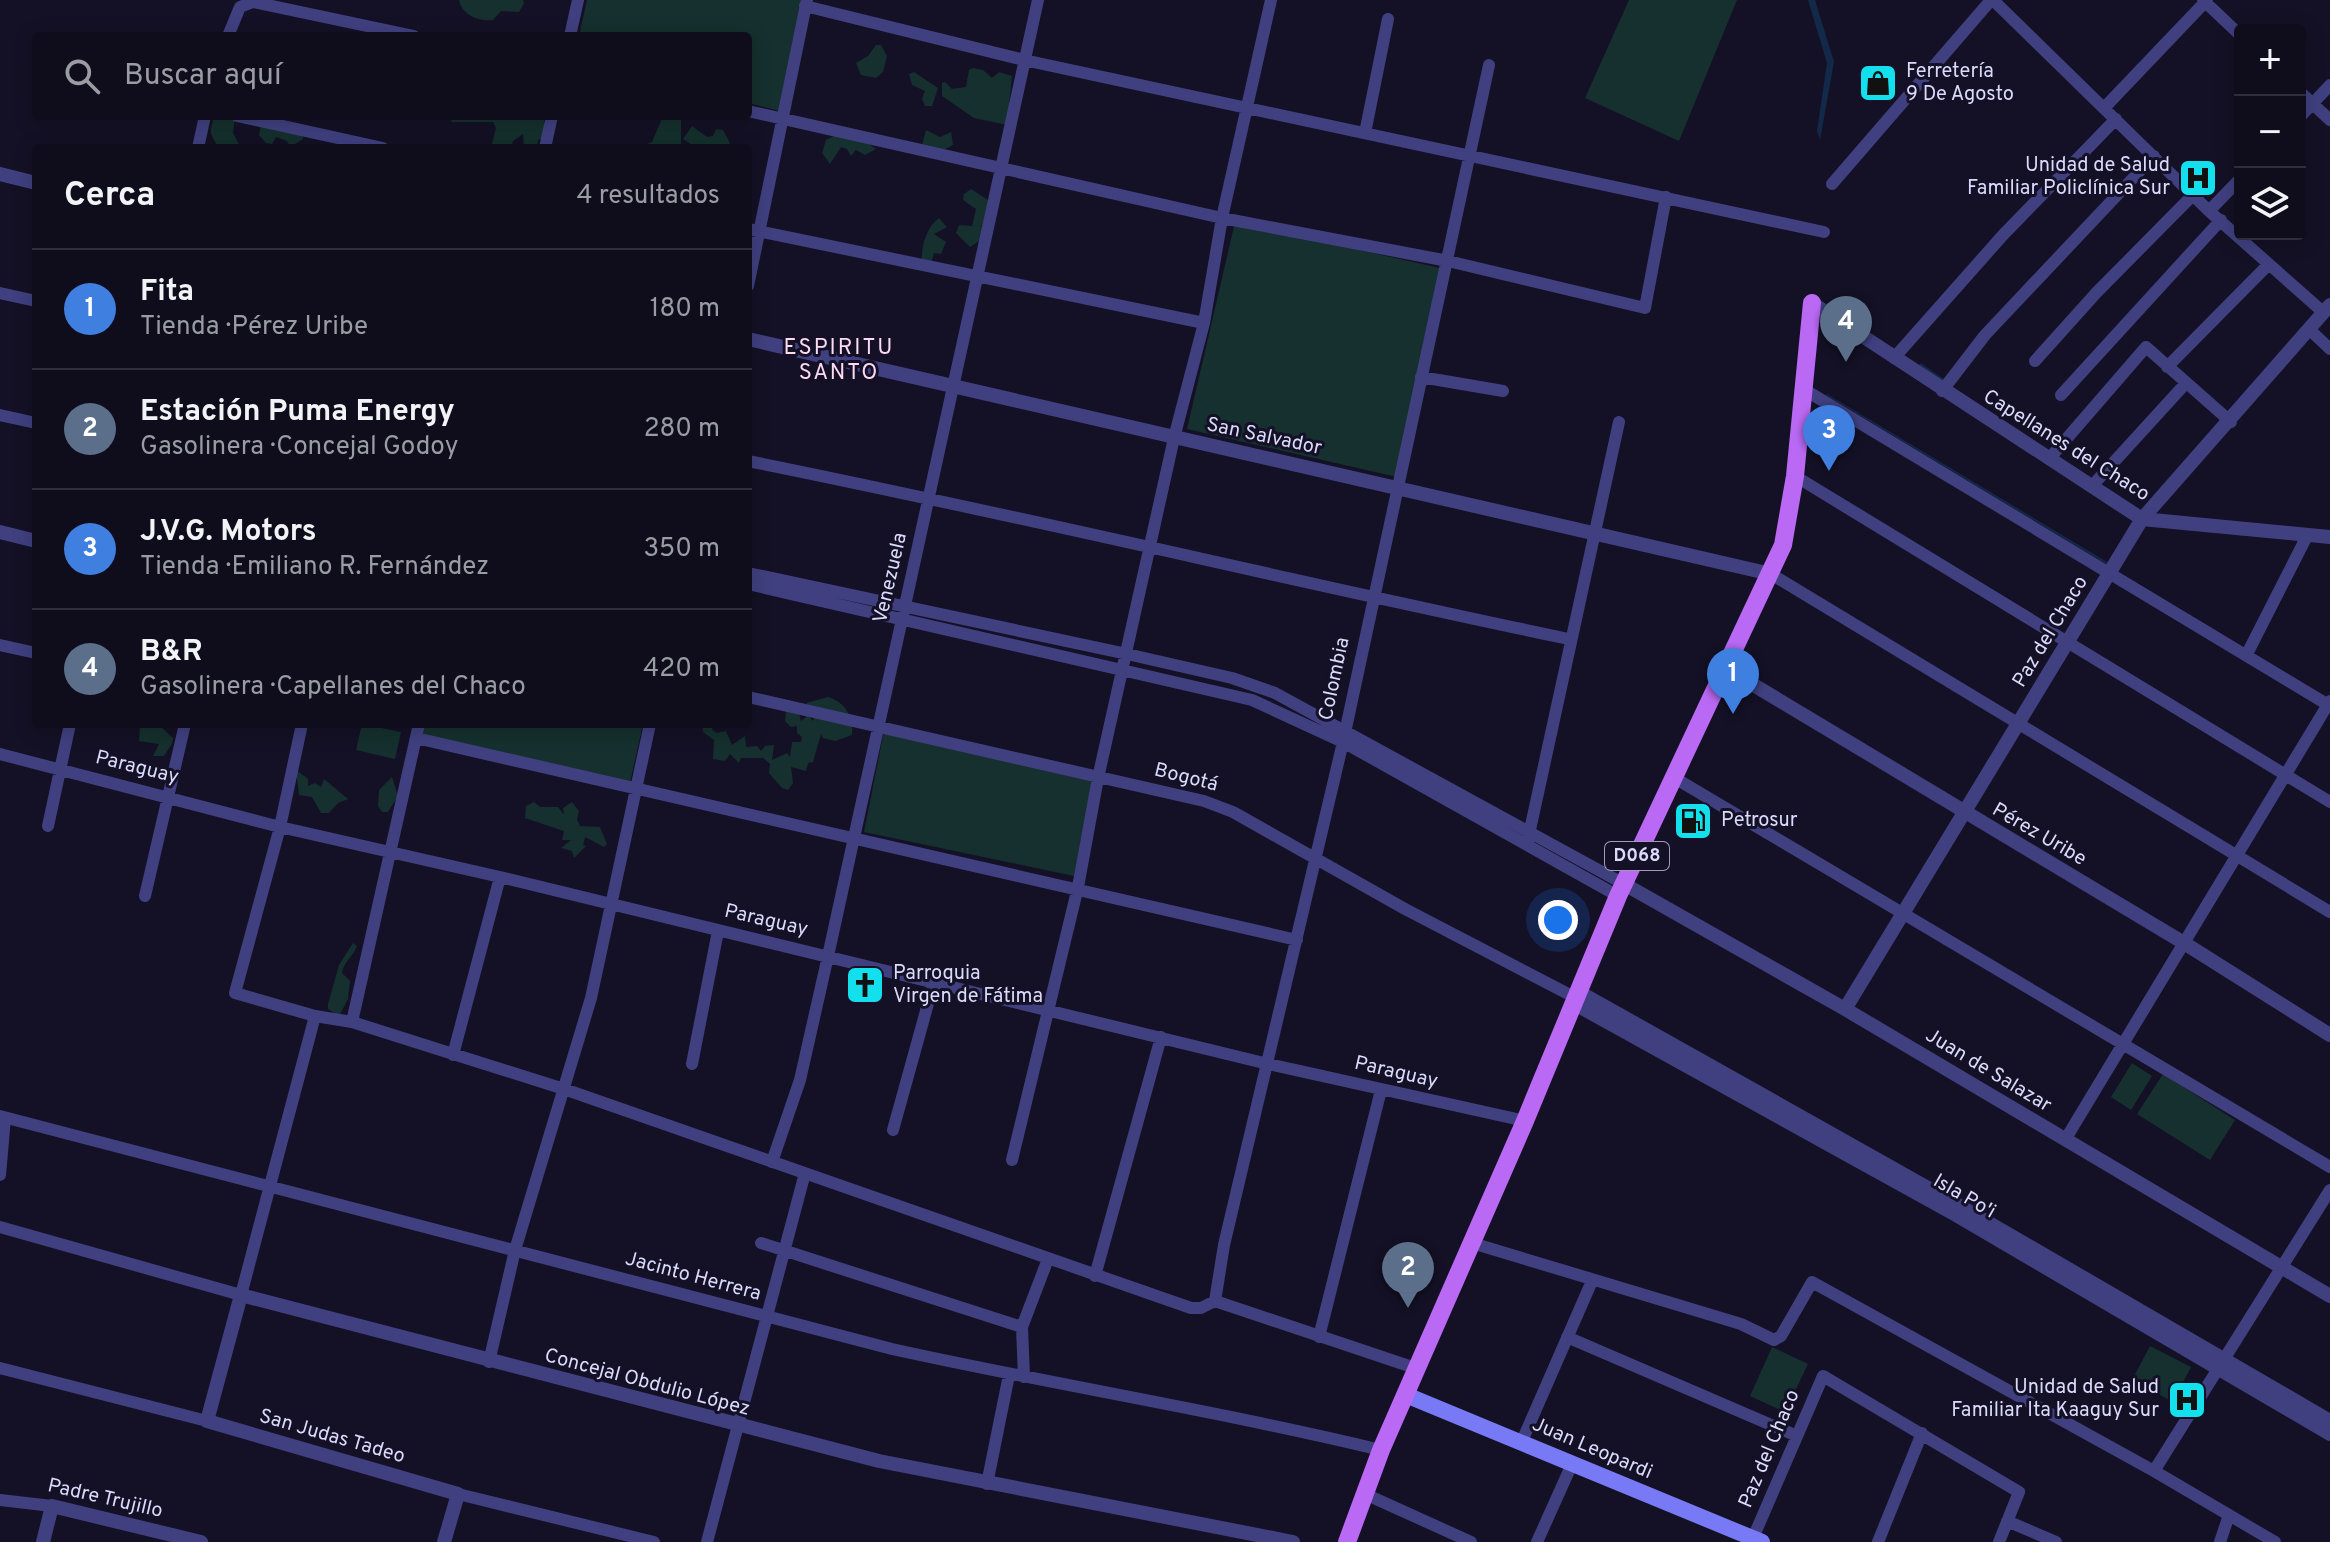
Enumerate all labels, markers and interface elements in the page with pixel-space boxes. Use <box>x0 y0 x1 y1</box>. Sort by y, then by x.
map controls <box>2234 24 2306 240</box>
button: + <box>2234 24 2306 96</box>
search box <box>32 32 752 120</box>
icon: search <box>60 54 104 98</box>
text: Buscar aquí <box>124 58 282 95</box>
place label: Ferretería 9 De Agosto <box>1906 59 2014 108</box>
shop icon: Ferretería 9 De Agosto <box>1857 62 1899 104</box>
button: − <box>2234 96 2306 168</box>
place label: Unidad de Salud Familiar Policlínica Sur <box>1967 153 2170 202</box>
hospital icon: Unidad de Salud Familiar Policlínica Sur <box>2177 157 2219 199</box>
button: layers <box>2234 168 2306 240</box>
text: Cerca <box>64 175 155 218</box>
text: 4 resultados <box>576 180 720 213</box>
text: Fita <box>140 274 194 311</box>
text: 1 <box>85 293 95 326</box>
text: 180 m <box>650 293 720 326</box>
pin: 4 <box>1820 296 1872 362</box>
text: Tienda · Pérez Uribe <box>140 311 368 344</box>
district label: ESPIRITU SANTO <box>784 335 894 387</box>
street label: Capellanes del Chaco <box>1978 384 2154 508</box>
text: Estación Puma Energy <box>140 394 455 431</box>
pin: 3 <box>1803 405 1855 471</box>
street label: San Salvador <box>1204 412 1324 462</box>
text: 2 <box>82 413 98 446</box>
text: 280 m <box>644 413 720 446</box>
text: Gasolinera · Concejal Godoy <box>140 431 459 464</box>
text: J.V.G. Motors <box>140 514 317 551</box>
street label: Venezuela <box>868 530 914 626</box>
text: 3 <box>82 533 98 566</box>
text: 350 m <box>643 533 720 566</box>
text: Tienda · Emiliano R. Fernández <box>140 551 489 584</box>
street label: Paz del Chaco <box>2007 571 2095 693</box>
text: B&R <box>140 634 203 671</box>
street label: Colombia <box>1314 635 1356 723</box>
pin: 1 <box>1707 648 1759 714</box>
text: 4 <box>82 653 98 686</box>
text: 420 m <box>643 653 720 686</box>
text: Gasolinera · Capellanes del Chaco <box>140 671 526 704</box>
street label: Paraguay <box>93 745 181 791</box>
street label: Bogotá <box>1151 758 1221 798</box>
street label: Pérez Uribe <box>1987 798 2091 872</box>
fuel station icon: Petrosur <box>1672 800 1714 842</box>
place label: Petrosur <box>1721 808 1798 834</box>
road number: D068 <box>1605 842 1669 870</box>
street label: Paraguay <box>722 899 810 943</box>
your location <box>1538 900 1578 940</box>
place label: Parroquia Virgen de Fátima <box>893 961 1043 1010</box>
church icon: Parroquia Virgen de Fátima <box>844 964 886 1006</box>
street label: Juan de Salazar <box>1920 1023 2056 1119</box>
street label: Paraguay <box>1352 1051 1440 1095</box>
street label: Isla Po'i <box>1928 1169 2000 1225</box>
pin: 2 <box>1382 1242 1434 1308</box>
street label: Jacinto Herrera <box>622 1246 764 1308</box>
street label: Concejal Obdulio López <box>541 1343 753 1423</box>
place label: Unidad de Salud Familiar Ita Kaaguy Sur <box>1951 1375 2159 1424</box>
hospital icon: Unidad de Salud Familiar Ita Kaaguy Sur <box>2166 1379 2208 1421</box>
street label: Paz del Chaco <box>1733 1386 1807 1512</box>
street label: San Judas Tadeo <box>256 1404 408 1470</box>
street label: Juan Leopardi <box>1528 1412 1656 1486</box>
street label: Padre Trujillo <box>45 1473 165 1525</box>

